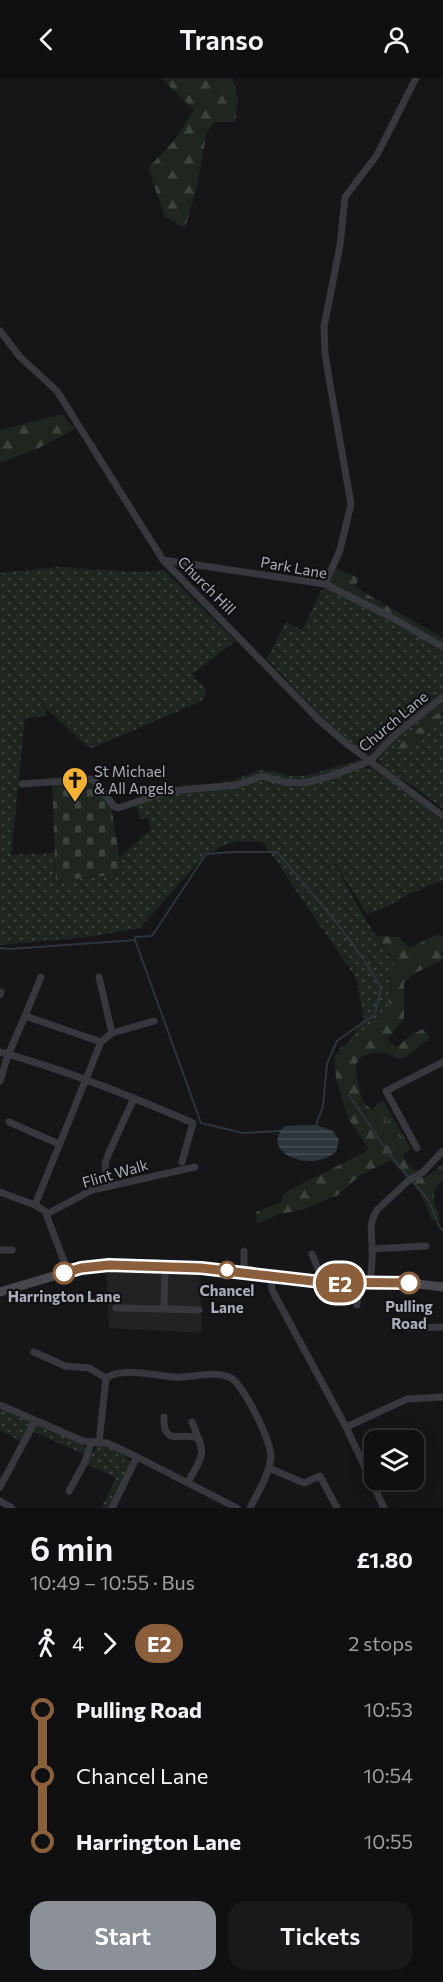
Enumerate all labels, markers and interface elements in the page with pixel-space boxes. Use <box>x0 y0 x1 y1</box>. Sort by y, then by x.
icon: back <box>30 23 63 56</box>
text: Transo <box>179 23 264 56</box>
icon: person <box>380 23 413 56</box>
street label: Church Hill <box>174 552 240 618</box>
street label: Park Lane <box>259 552 329 582</box>
street label: Church Lane <box>355 687 431 755</box>
place label: St Michael & All Angels <box>94 762 174 797</box>
church icon: St Michael & All Angels <box>60 765 90 803</box>
street label: Flint Walk <box>80 1155 150 1191</box>
marker: Chancel Lane <box>218 1261 236 1279</box>
marker: Harrington Lane <box>53 1262 75 1284</box>
line badge: E2 <box>313 1264 367 1302</box>
text: E2 <box>328 1271 352 1296</box>
marker: Pulling Road <box>398 1272 420 1294</box>
place label: Chancel Lane <box>200 1281 254 1316</box>
place label: Harrington Lane <box>8 1287 120 1305</box>
place label: Pulling Road <box>385 1297 433 1332</box>
map controls <box>364 1430 424 1490</box>
button: layers <box>364 1430 424 1490</box>
text: 6 min <box>30 1527 113 1568</box>
text: £1.80 <box>356 1546 413 1573</box>
text: 10:49 – 10:55 · Bus <box>30 1570 195 1594</box>
icon: walk <box>30 1627 63 1660</box>
icon: forward <box>93 1627 126 1660</box>
text: 4 <box>72 1631 84 1655</box>
text: E2 <box>147 1631 171 1656</box>
text: 2 stops <box>348 1631 413 1655</box>
text: Pulling Road <box>76 1696 202 1723</box>
text: 10:53 <box>364 1697 413 1721</box>
text: Chancel Lane <box>76 1762 208 1789</box>
text: 10:54 <box>363 1763 413 1787</box>
text: Harrington Lane <box>76 1828 241 1855</box>
text: 10:55 <box>364 1829 413 1853</box>
button: Start <box>30 1901 216 1970</box>
button: Tickets <box>228 1901 413 1970</box>

